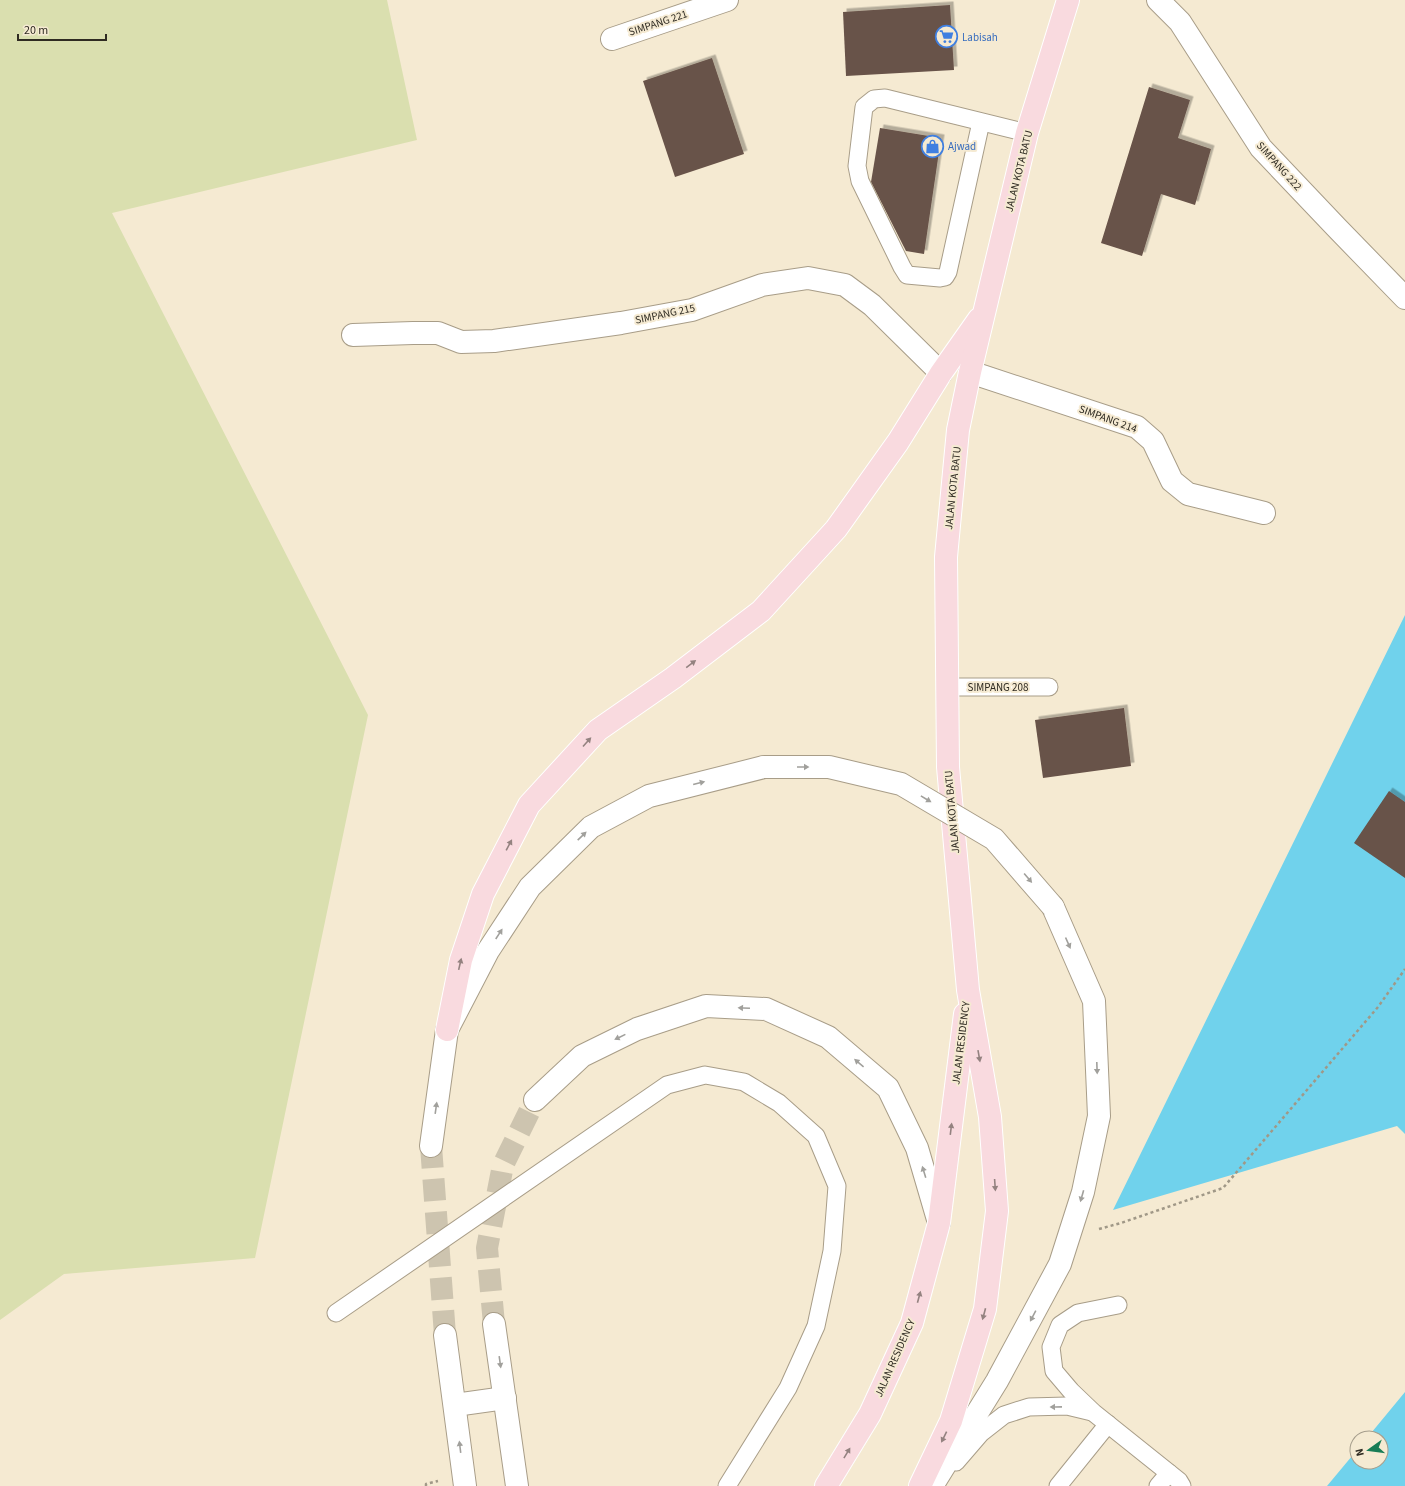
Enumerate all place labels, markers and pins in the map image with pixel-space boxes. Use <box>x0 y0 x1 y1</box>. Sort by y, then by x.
supermarket icon: Labisah <box>934 24 960 50</box>
place label: Labisah <box>962 30 998 45</box>
shop icon: Ajwad <box>920 133 946 159</box>
place label: Ajwad <box>948 139 976 154</box>

